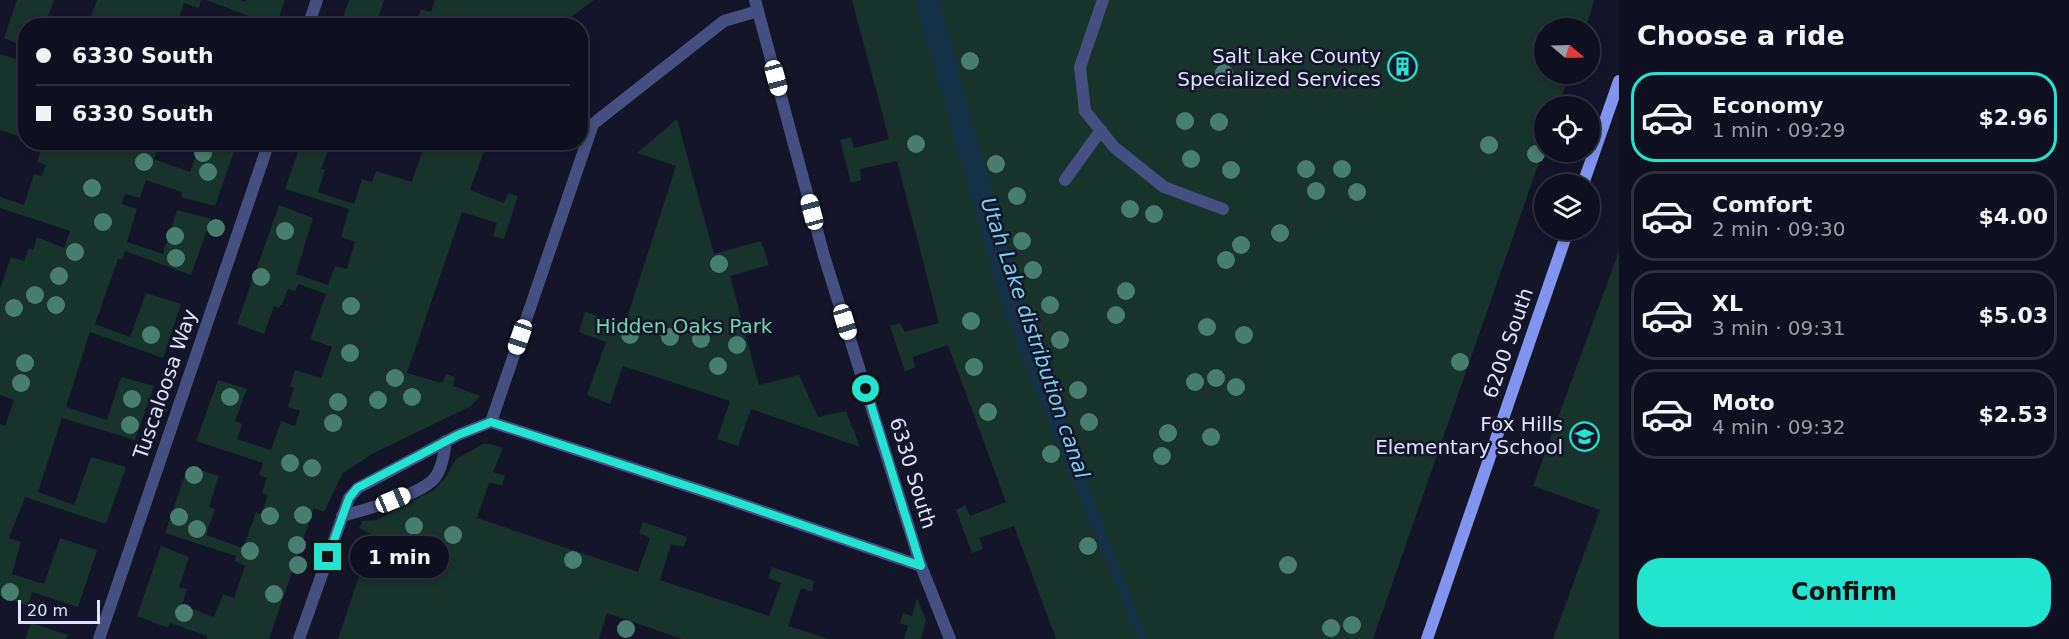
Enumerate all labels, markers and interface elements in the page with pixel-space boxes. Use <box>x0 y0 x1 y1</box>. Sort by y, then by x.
north arrow <box>1534 18 1600 84</box>
map controls <box>1534 18 1600 240</box>
text: Choose a ride <box>1637 20 1845 51</box>
text: 6330 South <box>72 43 214 68</box>
place label: Salt Lake County Specialized Services <box>1177 44 1381 91</box>
building icon: Salt Lake County Specialized Services <box>1386 51 1418 83</box>
car <box>763 58 789 98</box>
icon: car <box>1640 90 1694 144</box>
text: Economy <box>1712 93 1823 118</box>
button: locate <box>1534 96 1600 162</box>
text: 6330 South <box>72 101 214 126</box>
text: $2.96 <box>1978 105 2048 130</box>
text: 1 min · 09:29 <box>1712 118 1846 142</box>
button: layers <box>1534 174 1600 240</box>
icon: car <box>1640 189 1694 243</box>
car <box>799 192 825 232</box>
text: Comfort <box>1712 192 1812 217</box>
water label: Utah Lake distribution canal <box>976 194 1095 482</box>
text: $4.00 <box>1978 204 2048 229</box>
text: 2 min · 09:30 <box>1712 217 1846 241</box>
street label: 6200 South <box>1478 285 1538 401</box>
icon: car <box>1640 288 1694 342</box>
text: XL <box>1712 291 1743 316</box>
car <box>831 302 859 342</box>
text: $5.03 <box>1978 303 2048 328</box>
street label: Tuscaloosa Way <box>128 306 202 463</box>
park label: Hidden Oaks Park <box>596 314 773 338</box>
text: 3 min · 09:31 <box>1712 316 1846 340</box>
car <box>506 317 534 357</box>
route start <box>852 375 879 402</box>
icon: car <box>1640 387 1694 441</box>
text: Moto <box>1712 390 1775 415</box>
text: $2.53 <box>1978 402 2048 427</box>
place label: Fox Hills Elementary School <box>1375 412 1563 459</box>
street label: 6330 South <box>885 414 941 532</box>
text: 4 min · 09:32 <box>1712 415 1846 439</box>
school or university icon: Fox Hills Elementary School <box>1568 420 1600 452</box>
car <box>373 485 413 515</box>
callout: 1 min <box>349 536 448 578</box>
route end <box>314 543 341 570</box>
text: 1 min <box>368 545 431 569</box>
button: Confirm <box>1637 558 2051 627</box>
scale bar <box>18 597 100 624</box>
text: 20 m <box>27 601 68 620</box>

